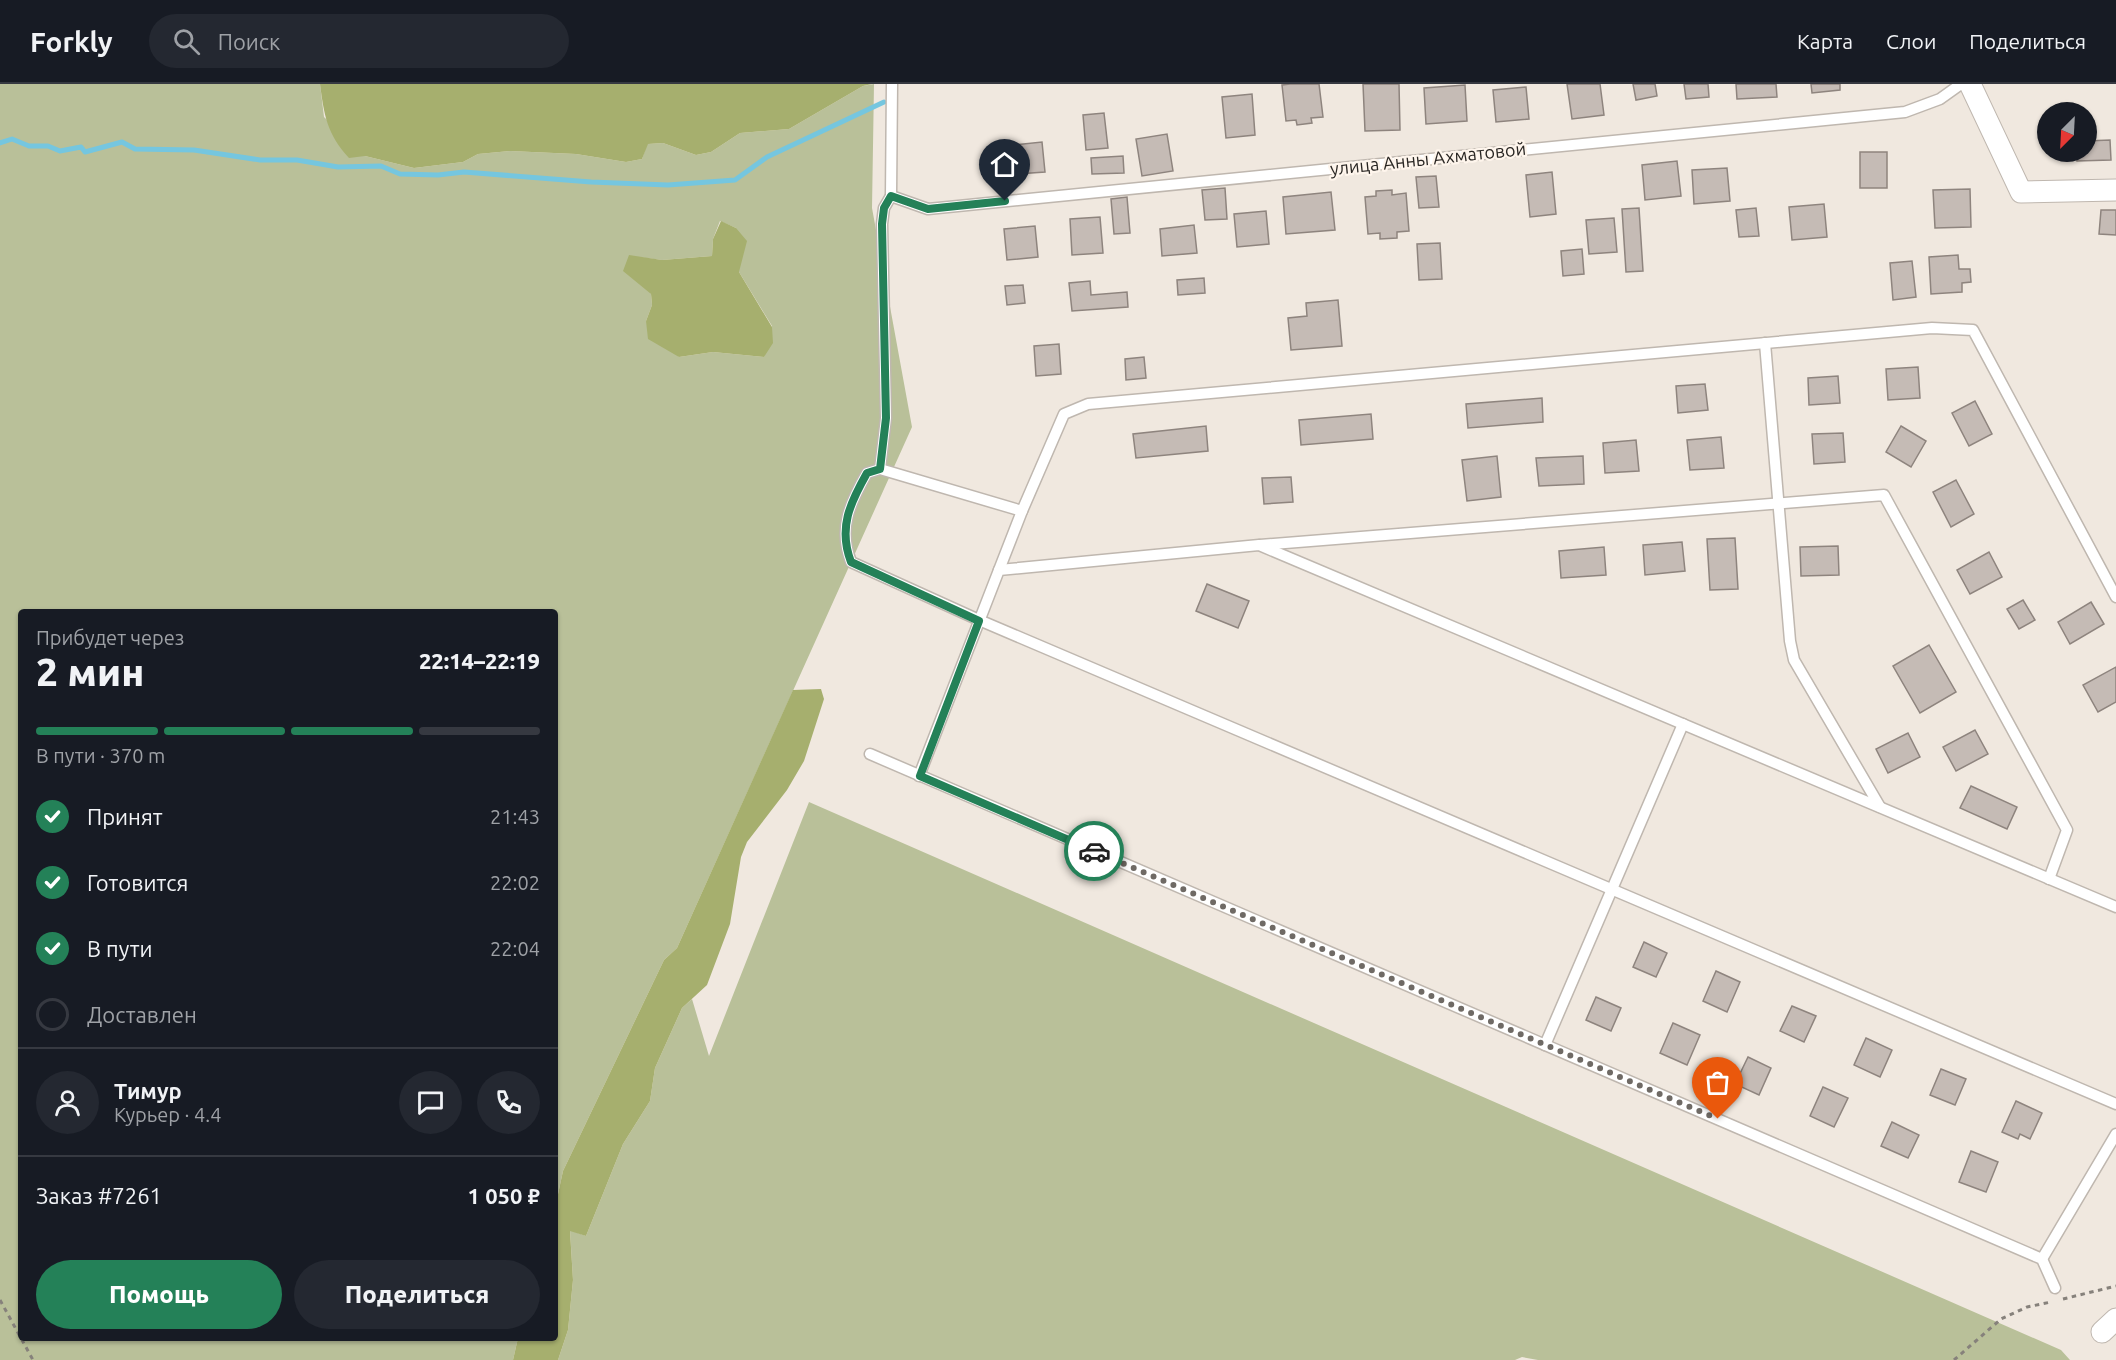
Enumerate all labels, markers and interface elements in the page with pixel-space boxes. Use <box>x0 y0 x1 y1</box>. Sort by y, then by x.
search box <box>149 14 569 68</box>
icon: search <box>170 25 203 58</box>
text: Forkly <box>30 26 113 57</box>
text: Поиск <box>218 29 280 54</box>
text: Карта <box>1797 29 1853 53</box>
text: Слои <box>1886 29 1936 53</box>
text: Поделиться <box>1969 29 2086 53</box>
north arrow <box>2037 102 2097 162</box>
map controls <box>2037 102 2097 162</box>
street label: улица Анны Ахматовой <box>1329 138 1527 178</box>
pin <box>979 139 1030 201</box>
icon: home <box>988 148 1021 181</box>
text: Прибудет через <box>36 626 184 649</box>
text: 22:14–22:19 <box>419 648 540 673</box>
text: 2 мин <box>36 650 144 693</box>
text: В пути · 370 m <box>36 744 165 767</box>
icon: check <box>36 800 69 833</box>
text: Принят <box>87 804 163 829</box>
text: 21:43 <box>490 805 540 828</box>
courier <box>1064 821 1124 881</box>
icon: car <box>1078 835 1111 868</box>
icon: check <box>36 866 69 899</box>
text: Готовится <box>87 870 188 895</box>
text: 22:02 <box>490 871 540 894</box>
icon: check <box>36 932 69 965</box>
text: В пути <box>87 936 153 961</box>
text: 22:04 <box>490 937 540 960</box>
text: Доставлен <box>87 1002 197 1027</box>
pin <box>1692 1057 1743 1119</box>
icon: bag <box>1701 1066 1734 1099</box>
button: person <box>36 1071 99 1134</box>
button: chat <box>399 1071 462 1134</box>
button: phone <box>477 1071 540 1134</box>
text: Тимур <box>114 1078 182 1103</box>
text: Курьер · 4.4 <box>114 1103 221 1126</box>
text: Заказ #7261 <box>36 1183 162 1208</box>
text: 1 050 ₽ <box>468 1183 540 1208</box>
button: Помощь <box>36 1260 282 1329</box>
button: Поделиться <box>294 1260 540 1329</box>

